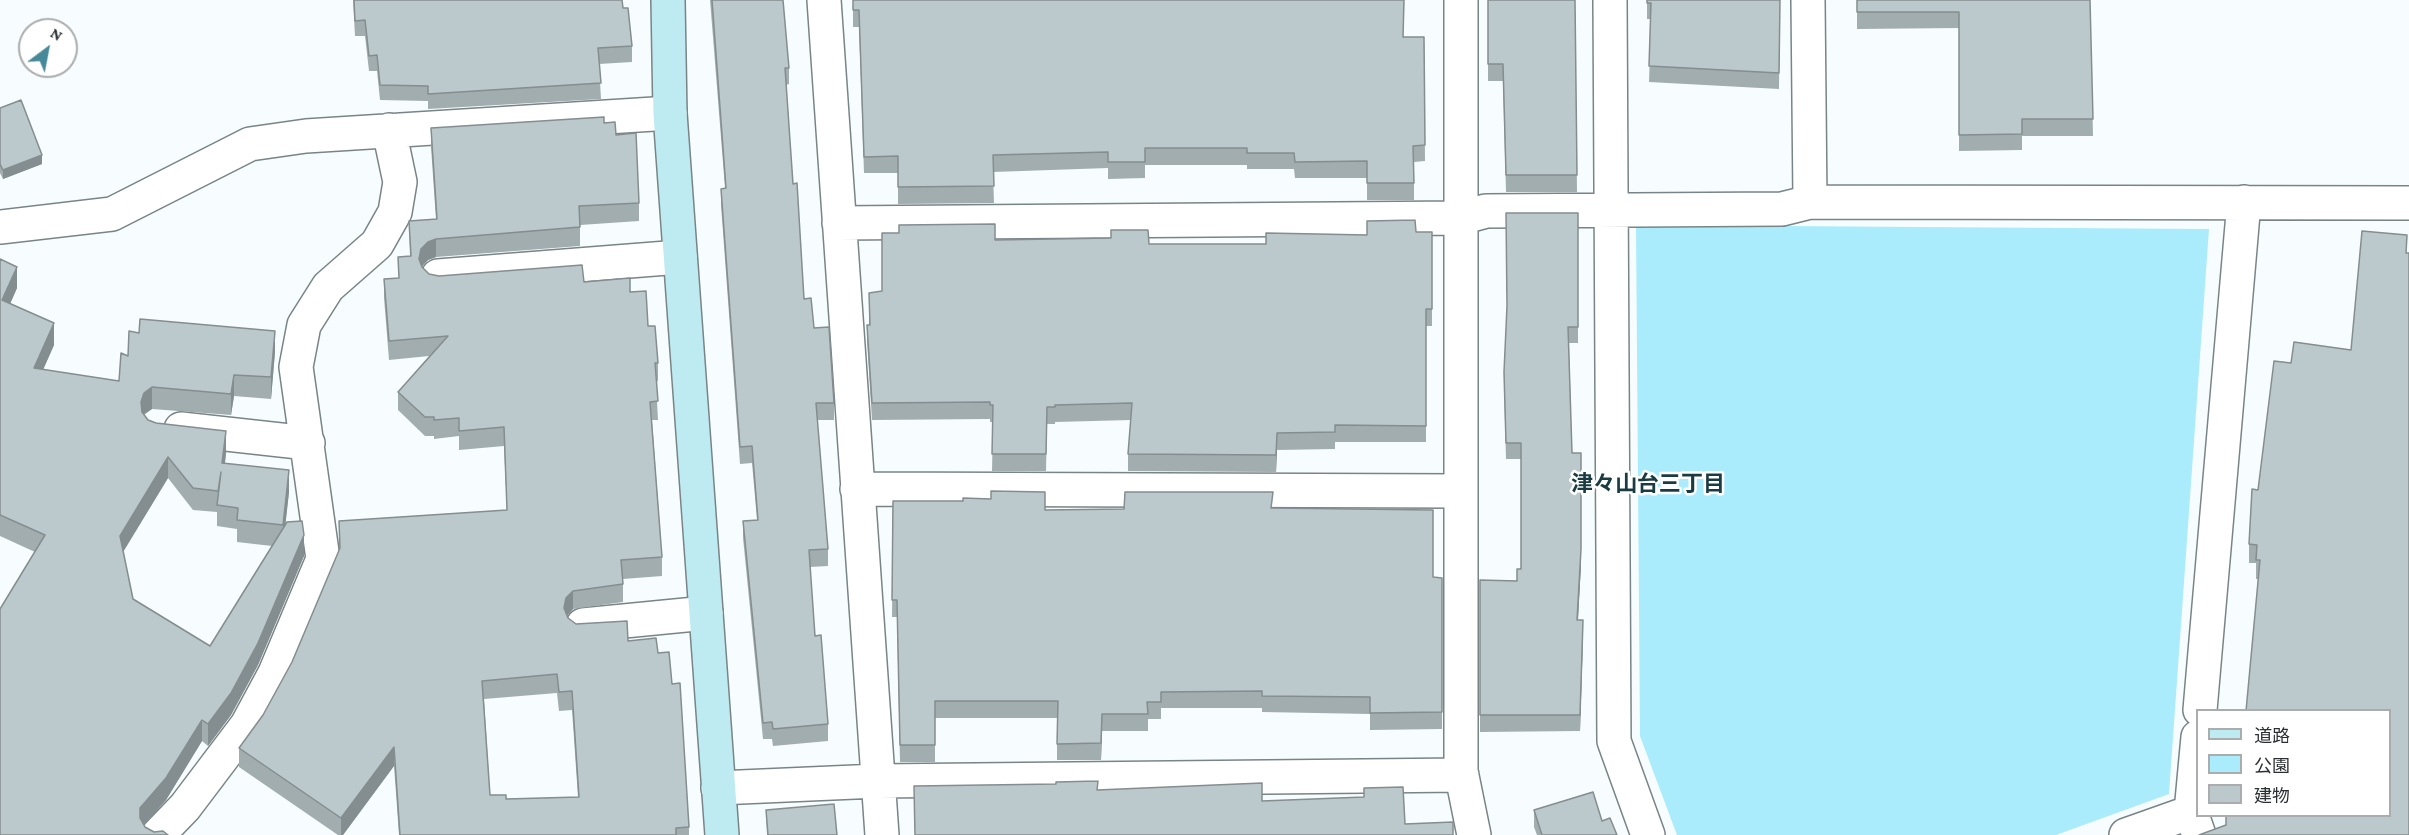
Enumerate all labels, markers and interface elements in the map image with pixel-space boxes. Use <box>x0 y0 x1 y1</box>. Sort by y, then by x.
north arrow <box>18 18 78 78</box>
text: N <box>48 24 66 44</box>
district label: 津々山台三丁目 <box>1571 471 1725 497</box>
legend <box>2196 709 2391 817</box>
text: 道路 <box>2254 726 2290 746</box>
text: 公園 <box>2254 756 2290 776</box>
text: 建物 <box>2254 786 2290 806</box>

